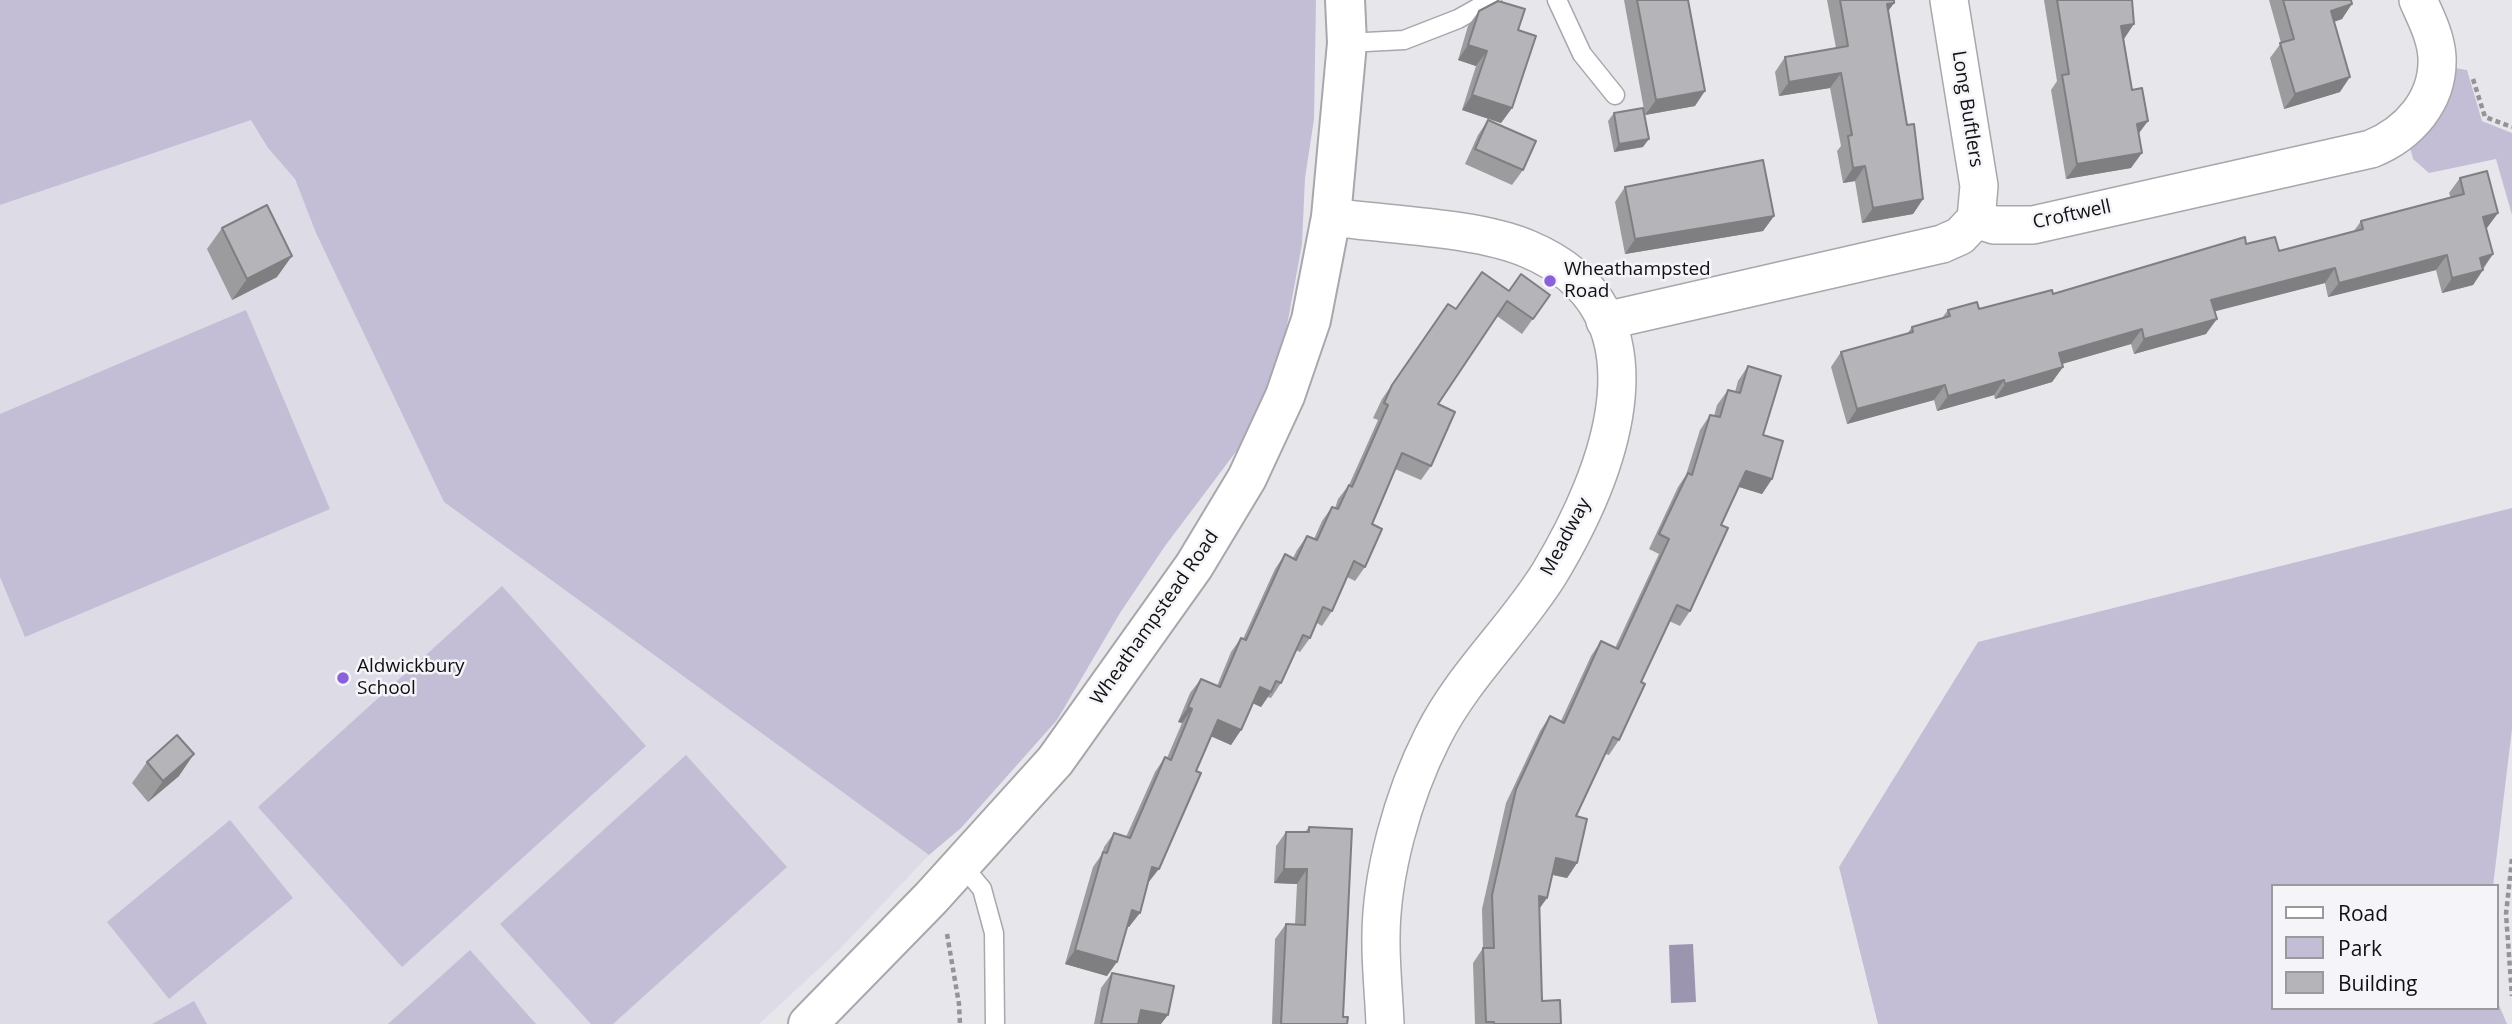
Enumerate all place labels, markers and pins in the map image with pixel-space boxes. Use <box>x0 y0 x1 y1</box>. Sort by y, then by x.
place label: Wheathampsted Road <box>1564 259 1711 303</box>
marker: Wheathampsted Road <box>1542 273 1558 289</box>
place label: Aldwickbury School <box>357 656 465 700</box>
marker: Aldwickbury School <box>335 670 351 686</box>

